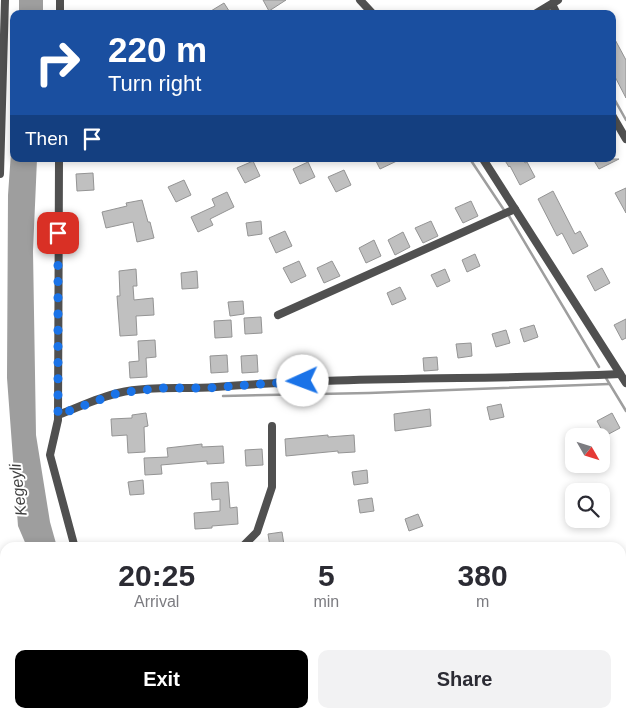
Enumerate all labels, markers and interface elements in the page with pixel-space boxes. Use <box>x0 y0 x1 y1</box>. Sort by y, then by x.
icon: right <box>25 30 90 95</box>
text: 220 m <box>108 30 207 69</box>
text: Turn right <box>108 71 201 96</box>
icon: arrive <box>78 125 106 153</box>
text: Then <box>25 128 68 149</box>
pin <box>37 212 79 254</box>
icon: arrive <box>44 219 72 247</box>
position arrow <box>276 354 328 406</box>
north arrow <box>565 428 610 472</box>
map controls <box>565 428 610 528</box>
water label: Kegeyli <box>6 462 30 517</box>
button: search <box>565 483 610 528</box>
text: 20:25 <box>118 559 195 592</box>
text: 5 <box>318 559 335 592</box>
text: 380 <box>458 559 508 592</box>
text: Arrival <box>134 593 179 610</box>
text: min <box>313 593 339 610</box>
text: m <box>476 593 489 610</box>
button: Exit <box>15 650 308 708</box>
button: Share <box>318 650 611 708</box>

